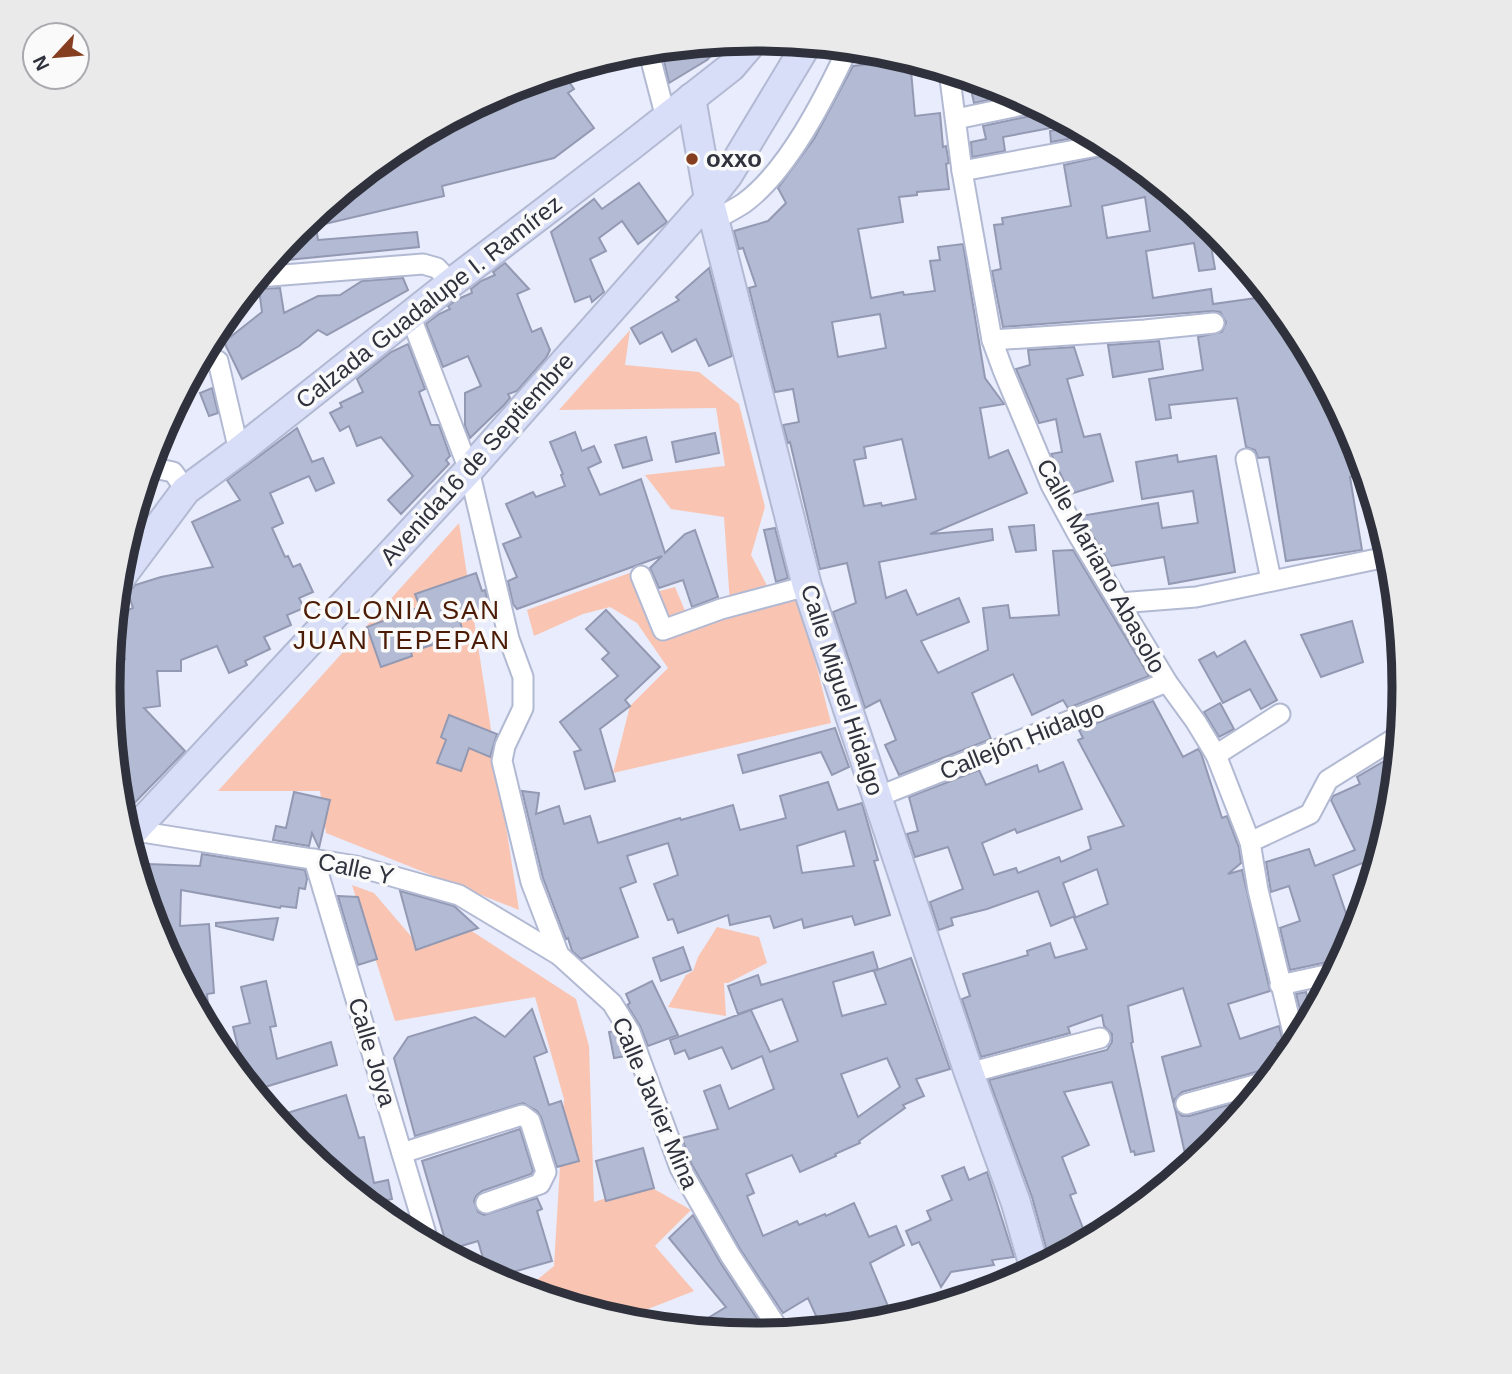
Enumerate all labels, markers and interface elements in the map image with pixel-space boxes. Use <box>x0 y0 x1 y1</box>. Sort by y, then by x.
north arrow <box>21 21 91 91</box>
text: N <box>29 52 54 74</box>
place label: oxxo <box>706 145 762 172</box>
marker: oxxo <box>684 151 700 167</box>
street label: Calzada Guadalupe I. Ramírez <box>291 190 567 414</box>
street label: Avenida16 de Septiembre <box>374 347 579 570</box>
street label: Calle Mariano Abasolo <box>1031 454 1171 677</box>
street label: Calle Miguel Hidalgo <box>796 581 889 799</box>
district label: COLONIA SAN JUAN TEPEPAN <box>293 595 511 655</box>
street label: Callejón Hidalgo <box>936 694 1108 785</box>
street label: Calle Y <box>316 847 397 890</box>
street label: Calle Joya <box>343 994 402 1110</box>
street label: Calle Javier Mina <box>607 1013 704 1193</box>

